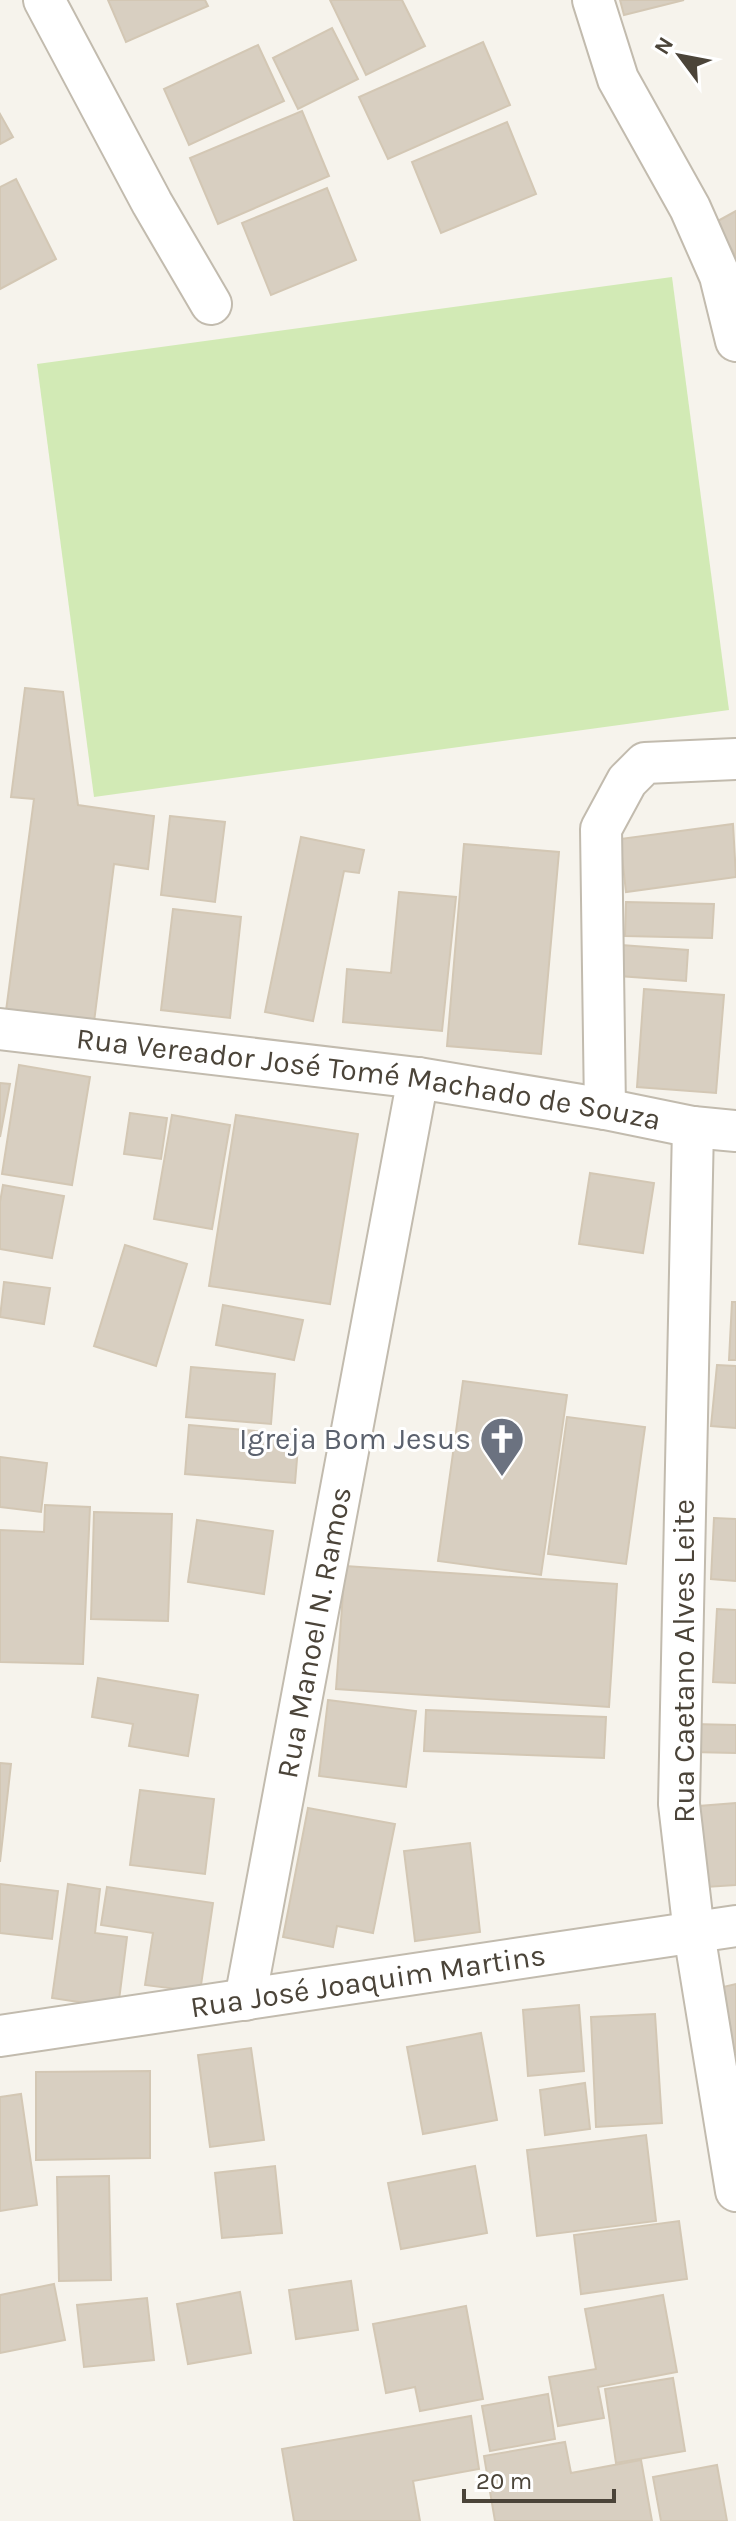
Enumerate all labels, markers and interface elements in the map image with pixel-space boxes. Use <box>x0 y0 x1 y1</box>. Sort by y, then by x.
north arrow <box>640 16 720 96</box>
text: N <box>649 32 679 60</box>
street label: Rua Vereador José Tomé Machado de Souza <box>74 1020 664 1138</box>
church icon: Igreja Bom Jesus <box>478 1415 526 1478</box>
place label: Igreja Bom Jesus <box>239 1421 471 1457</box>
street label: Rua Manoel N. Ramos <box>269 1484 359 1781</box>
street label: Rua Caetano Alves Leite <box>666 1499 702 1823</box>
street label: Rua José Joaquim Martins <box>188 1937 548 2025</box>
scale bar <box>464 2453 614 2503</box>
text: 20 m <box>476 2467 532 2495</box>

